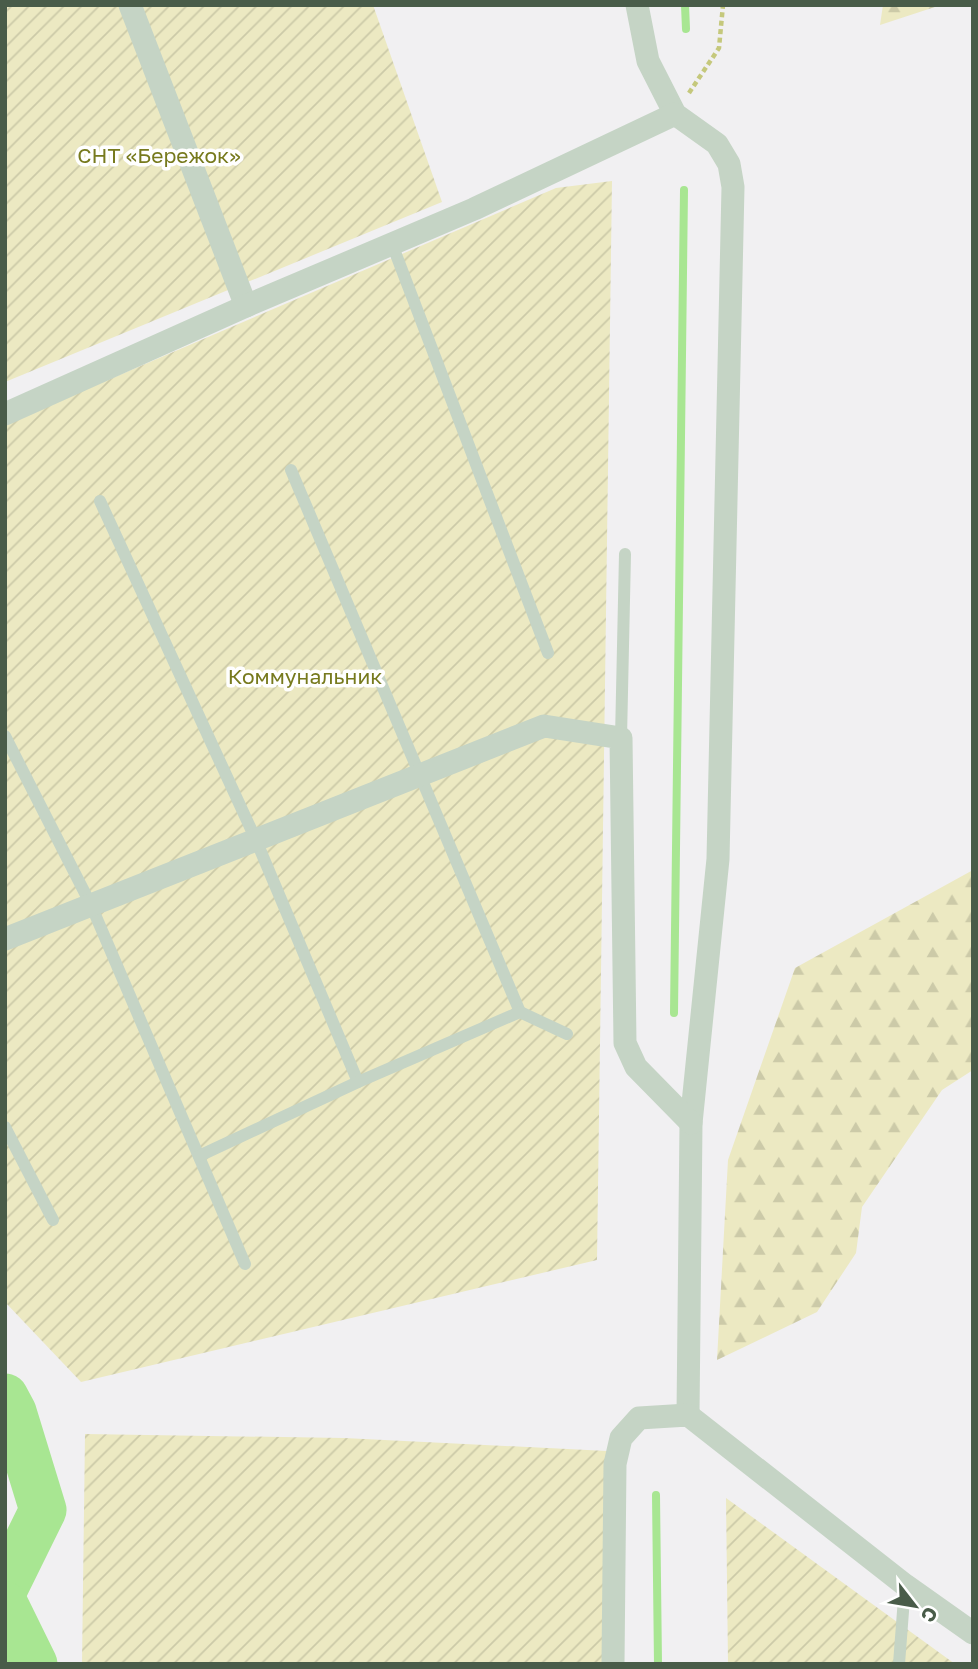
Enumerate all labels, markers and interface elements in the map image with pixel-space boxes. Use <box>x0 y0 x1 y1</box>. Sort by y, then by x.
park label: СНТ «Бережок» <box>77 142 241 168</box>
park label: Коммунальник <box>228 663 382 689</box>
north arrow <box>880 1571 950 1641</box>
text: С <box>917 1603 943 1627</box>

